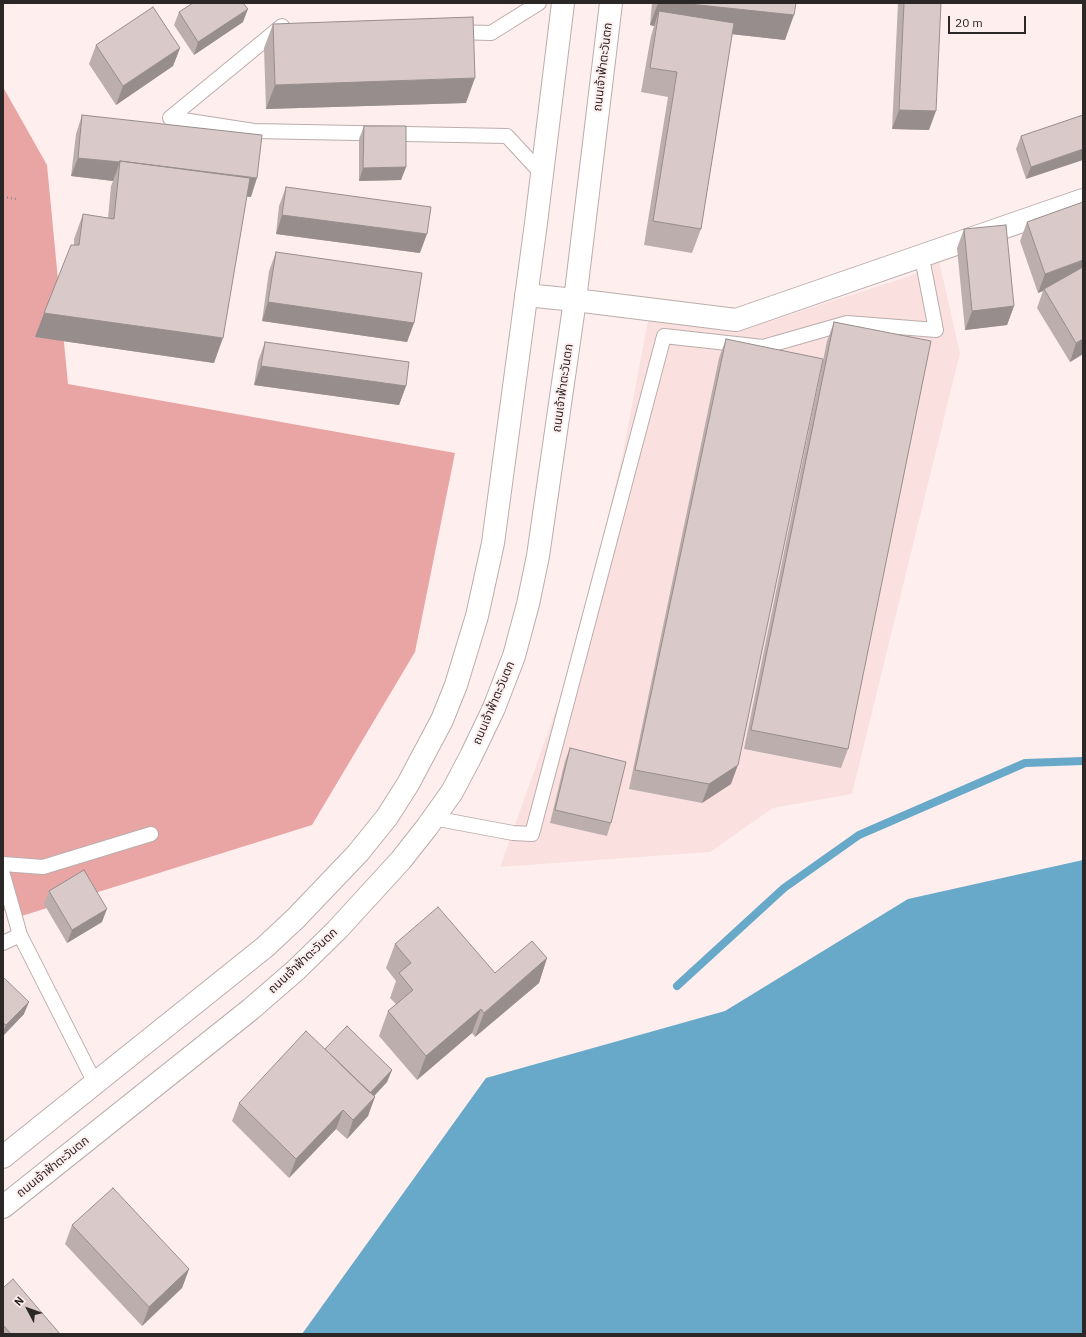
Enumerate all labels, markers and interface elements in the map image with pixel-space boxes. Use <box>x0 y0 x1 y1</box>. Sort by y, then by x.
scale bar <box>950 8 1028 34</box>
text: 20 m <box>955 15 983 30</box>
street label: ถนนเจ้าฟ้าตะวันตก <box>590 22 616 112</box>
street label: ถนนเจ้าฟ้าตะวันตก <box>550 343 576 433</box>
street label: ถนนเจ้าฟ้าตะวันตก <box>470 659 518 747</box>
street label: ถนนเจ้าฟ้าตะวันตก <box>265 925 341 997</box>
street label: ถนนเจ้าฟ้าตะวันตก <box>14 1133 92 1201</box>
north arrow <box>8 1289 48 1329</box>
text: N <box>11 1294 27 1309</box>

